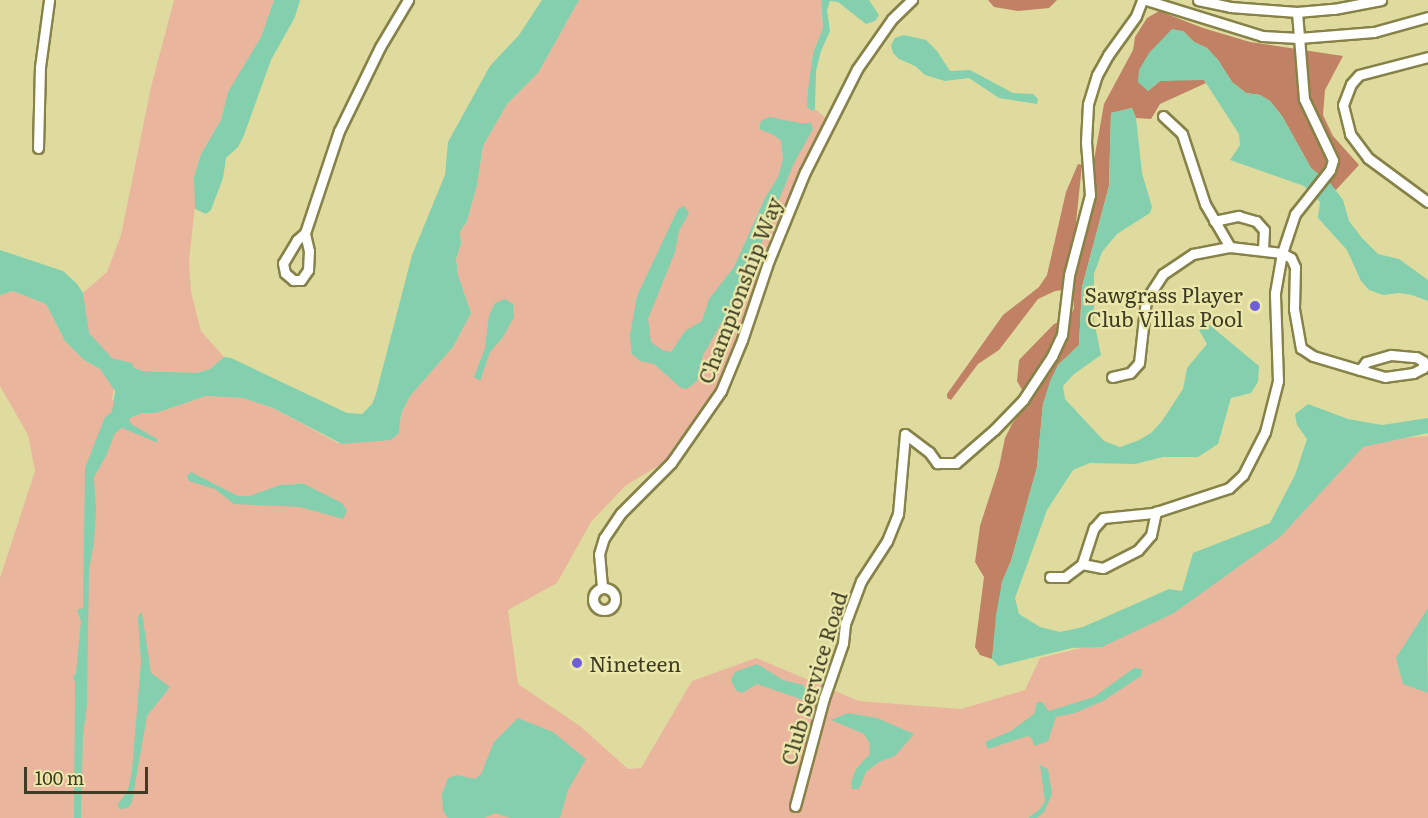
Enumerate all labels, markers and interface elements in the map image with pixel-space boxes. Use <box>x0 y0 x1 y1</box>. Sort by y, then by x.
street label: Championship Way <box>692 193 786 387</box>
place label: Sawgrass Player Club Villas Pool <box>1084 281 1243 331</box>
marker: Sawgrass Player Club Villas Pool <box>1248 299 1262 313</box>
street label: Club Service Road <box>775 588 851 768</box>
place label: Nineteen <box>589 650 681 676</box>
marker: Nineteen <box>570 656 584 670</box>
scale bar <box>27 755 152 793</box>
text: 100 m <box>35 764 84 791</box>

